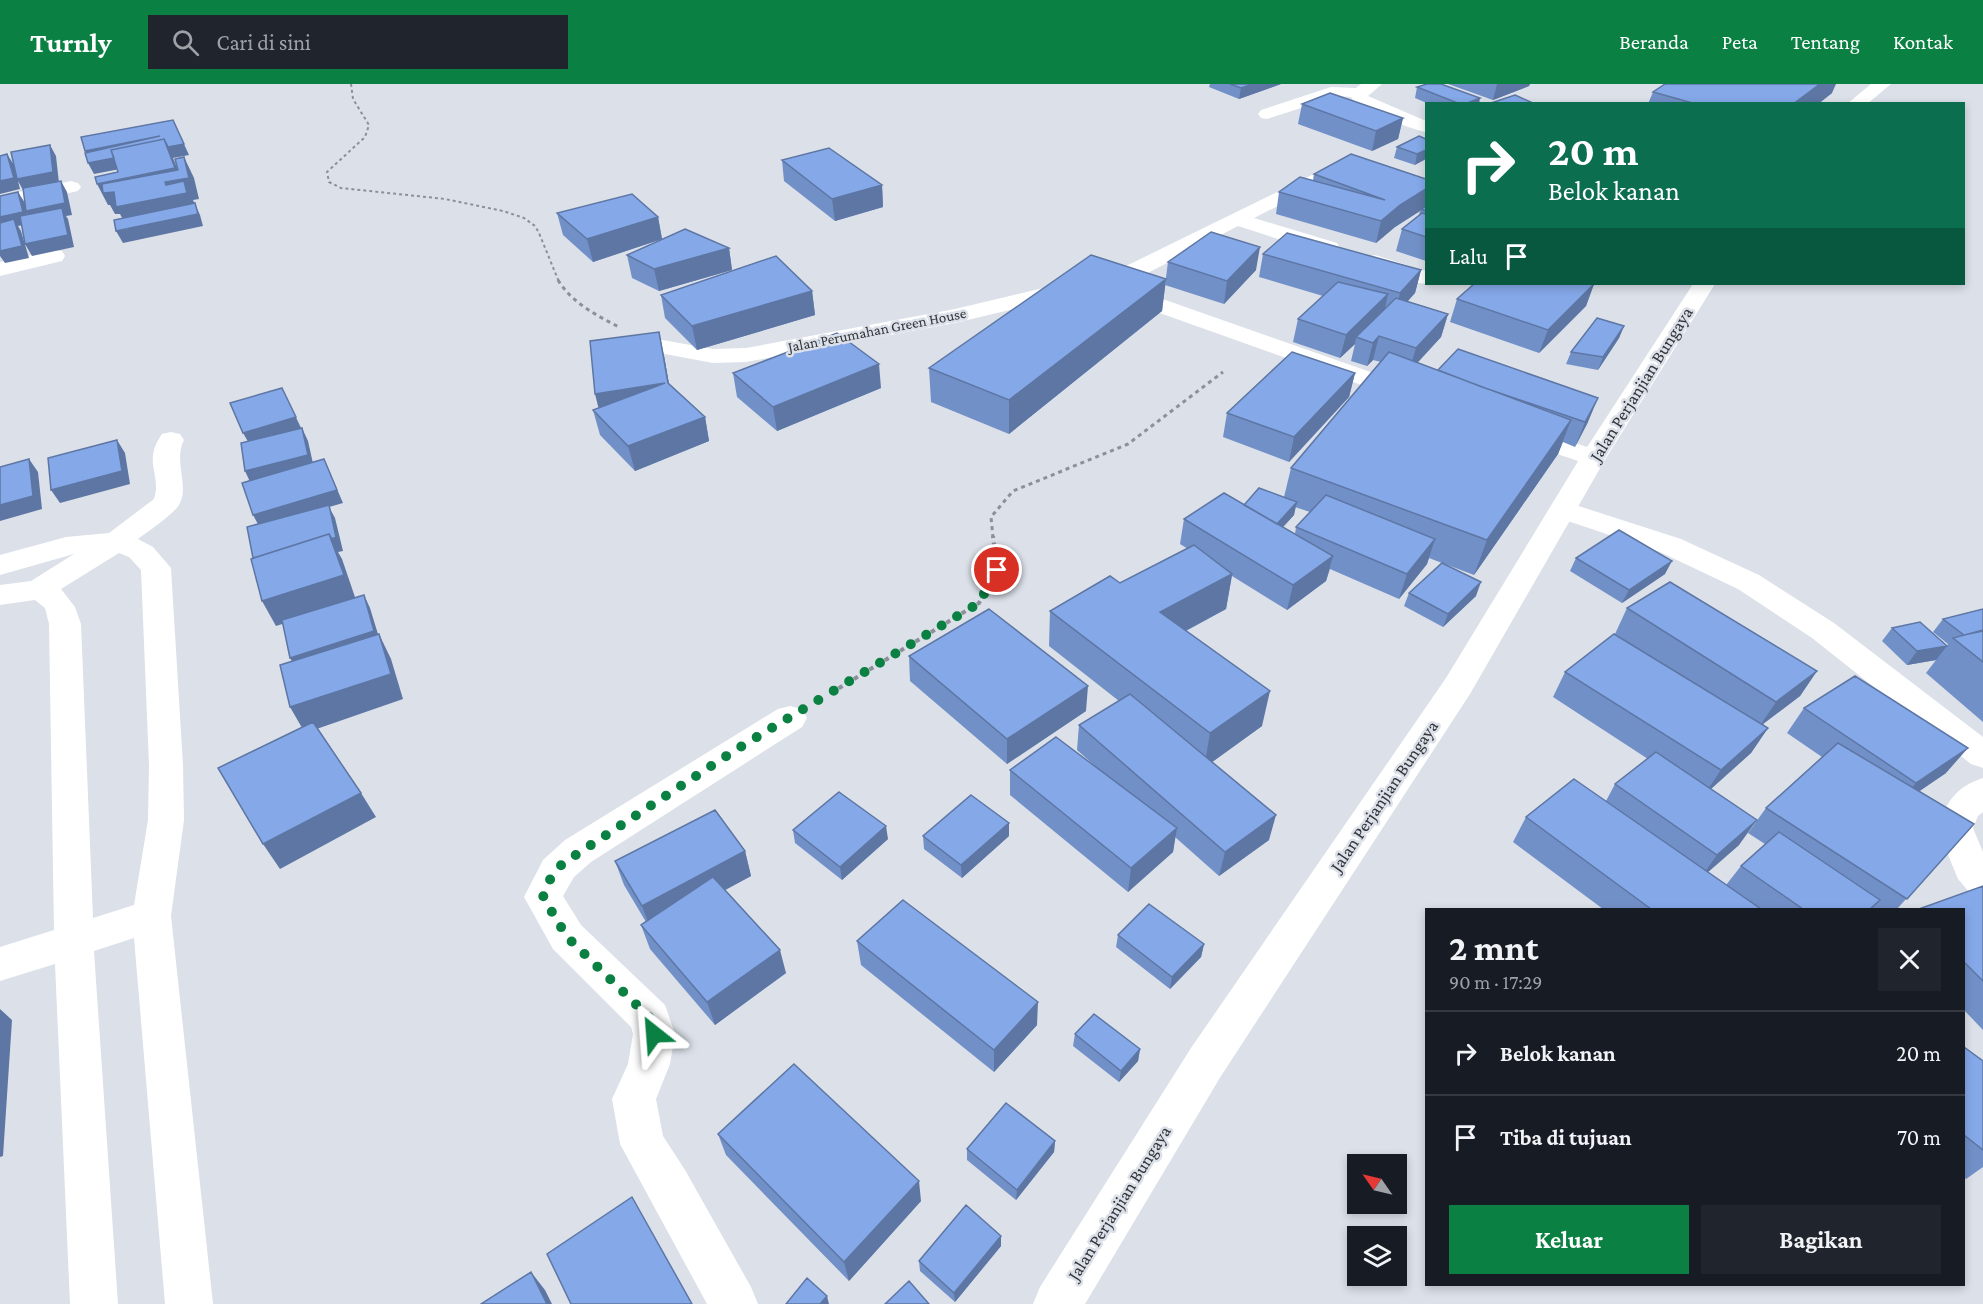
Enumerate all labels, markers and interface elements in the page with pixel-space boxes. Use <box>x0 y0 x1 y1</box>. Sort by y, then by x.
search box <box>148 15 568 69</box>
icon: search <box>169 26 202 59</box>
text: Turnly <box>30 27 112 58</box>
text: Cari di sini <box>217 30 311 55</box>
text: Beranda <box>1619 30 1689 54</box>
text: Peta <box>1722 30 1758 54</box>
text: Tentang <box>1791 30 1860 54</box>
text: Kontak <box>1893 30 1953 54</box>
icon: right <box>1449 126 1527 204</box>
text: 20 m <box>1548 127 1639 174</box>
text: Belok kanan <box>1548 176 1680 206</box>
icon: arrive <box>1500 240 1533 273</box>
text: Lalu <box>1449 244 1488 269</box>
street label: Jalan Perjanjian Bungaya <box>1584 303 1698 467</box>
street label: Jalan Perumahan Green House <box>784 305 968 357</box>
pin <box>971 544 1022 595</box>
icon: arrive <box>980 553 1013 586</box>
street label: Jalan Perjanjian Bungaya <box>1325 717 1443 878</box>
text: 2 mnt <box>1449 928 1538 968</box>
button: close <box>1878 928 1941 991</box>
text: 90 m · 17:29 <box>1449 971 1542 993</box>
position arrow <box>622 1002 686 1066</box>
icon: right <box>1449 1037 1482 1070</box>
text: Belok kanan <box>1500 1041 1616 1066</box>
text: 20 m <box>1896 1041 1941 1066</box>
icon: arrive <box>1449 1121 1482 1154</box>
street label: Jalan Perjanjian Bungaya <box>1062 1122 1176 1286</box>
text: Tiba di tujuan <box>1500 1125 1632 1150</box>
text: 70 m <box>1897 1125 1941 1150</box>
north arrow <box>1347 1154 1407 1214</box>
map controls <box>1347 1154 1407 1286</box>
button: Keluar <box>1449 1205 1689 1274</box>
button: Bagikan <box>1701 1205 1941 1274</box>
button: layers <box>1347 1226 1407 1286</box>

